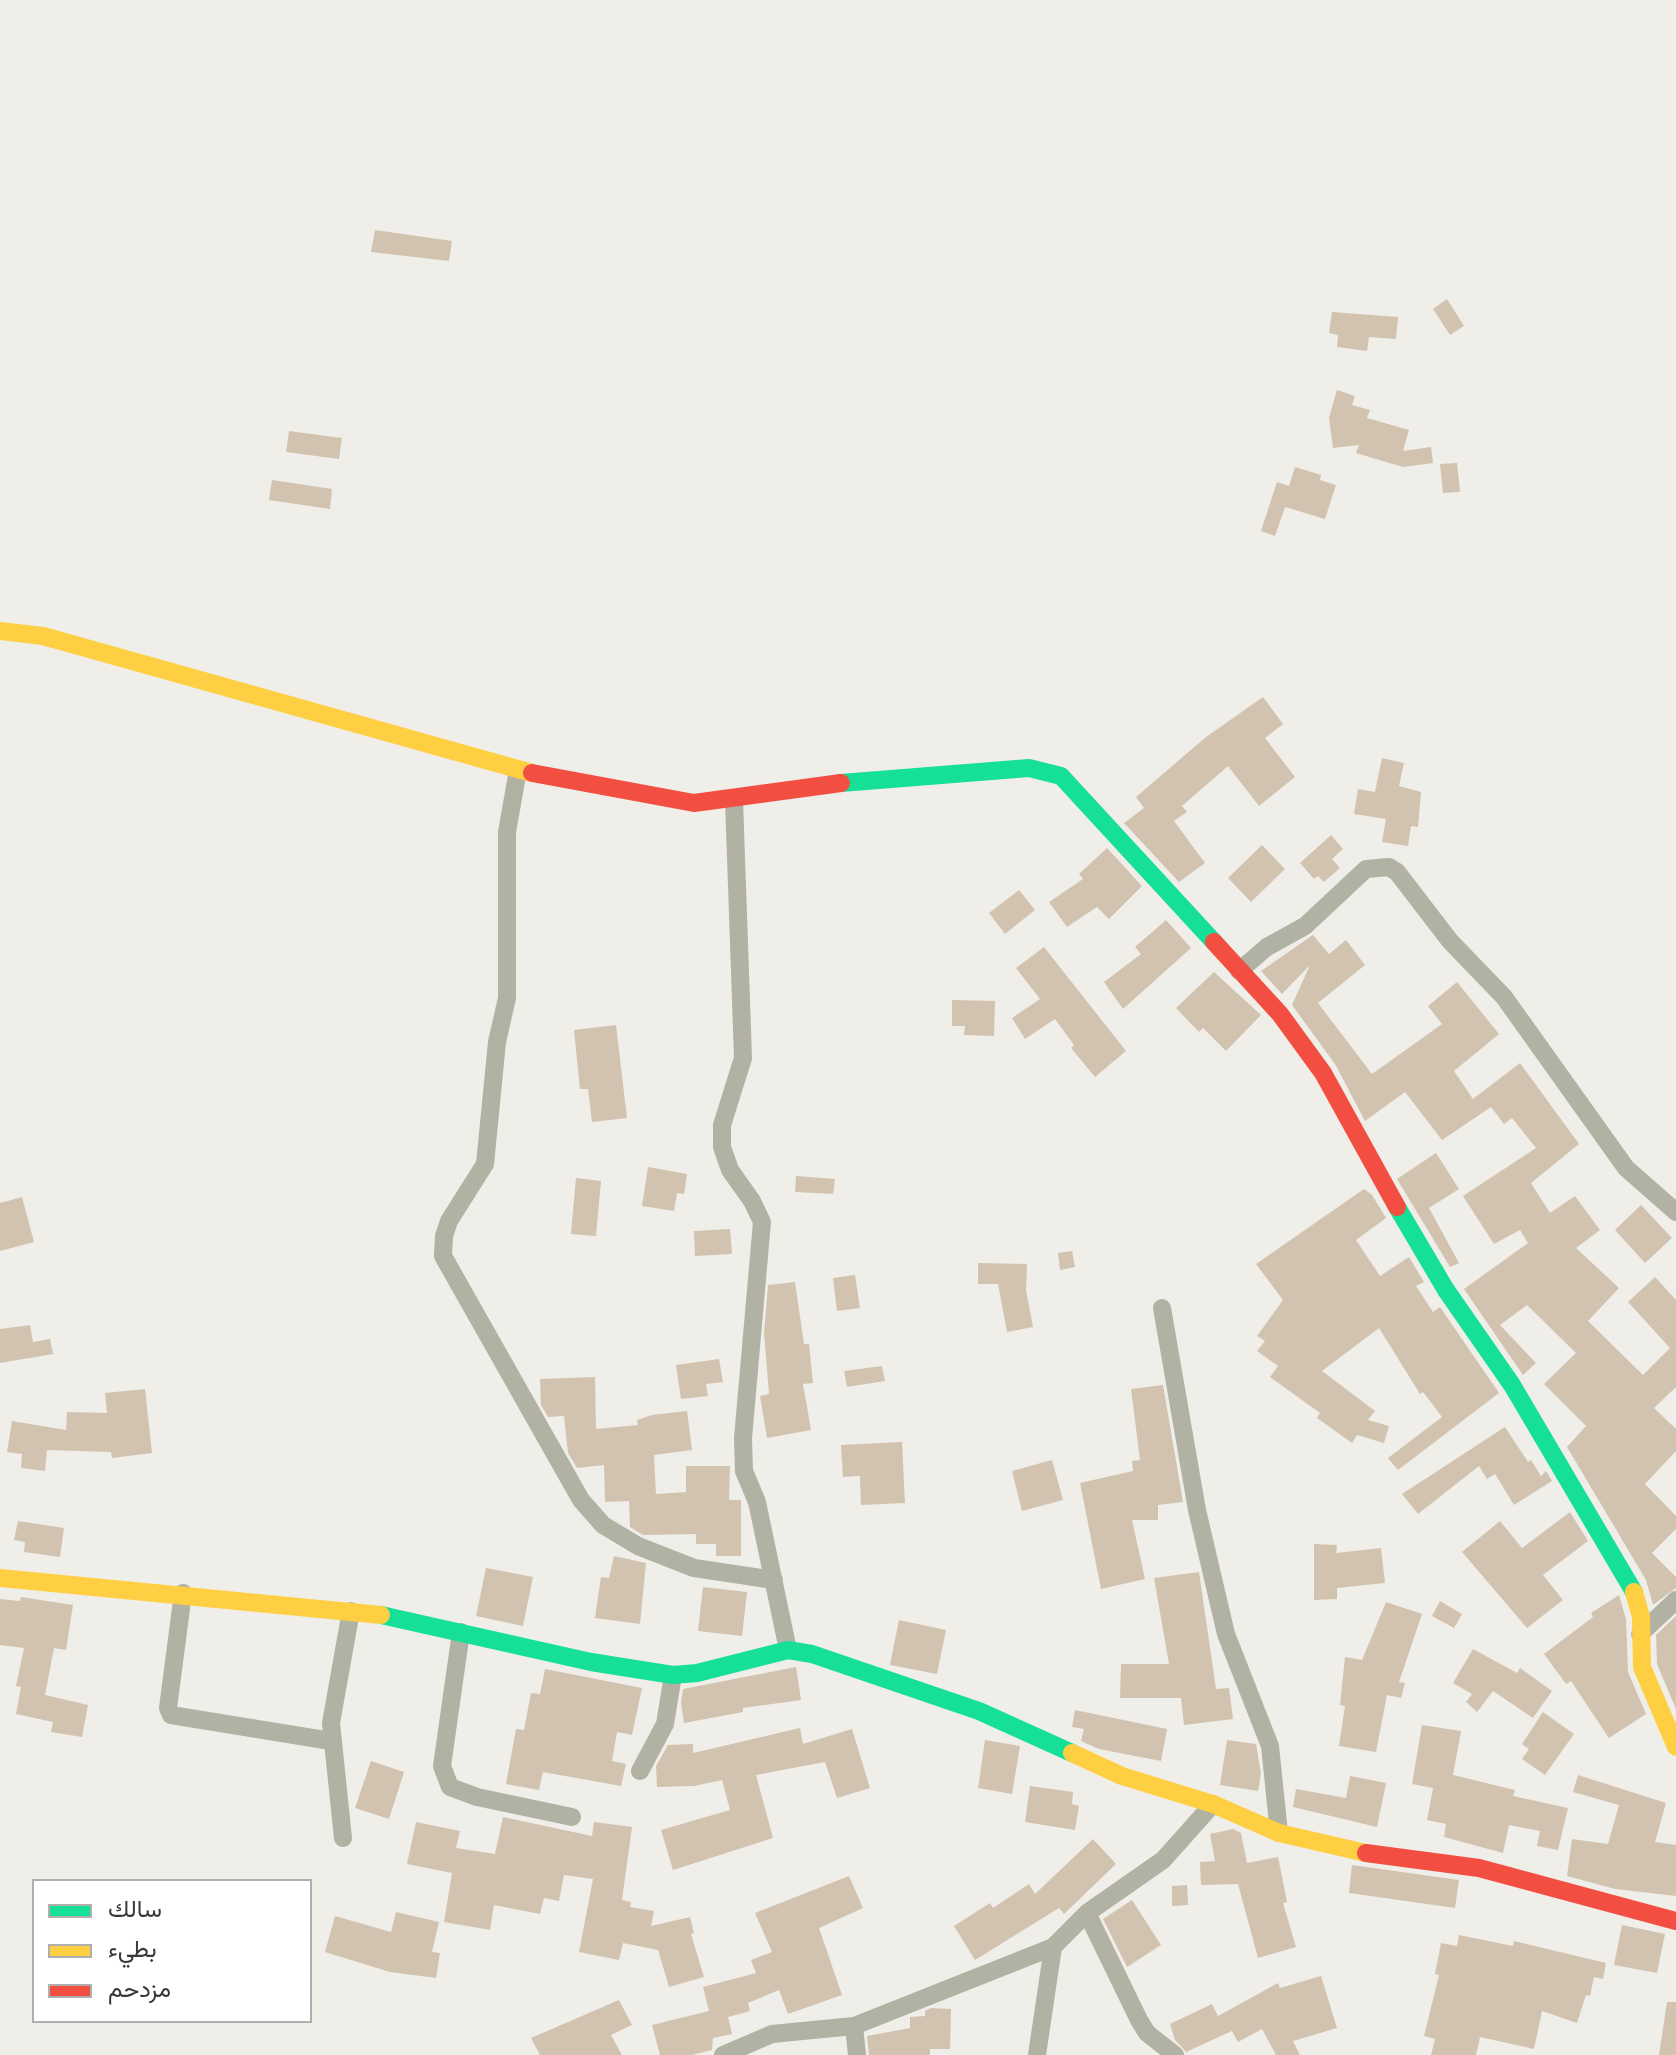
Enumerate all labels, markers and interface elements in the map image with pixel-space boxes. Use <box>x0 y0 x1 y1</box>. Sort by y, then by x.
legend <box>32 1879 312 2023</box>
text: سالك <box>108 1894 162 1924</box>
text: بطيء <box>108 1934 157 1964</box>
text: مزدحم <box>108 1974 171 2004</box>

